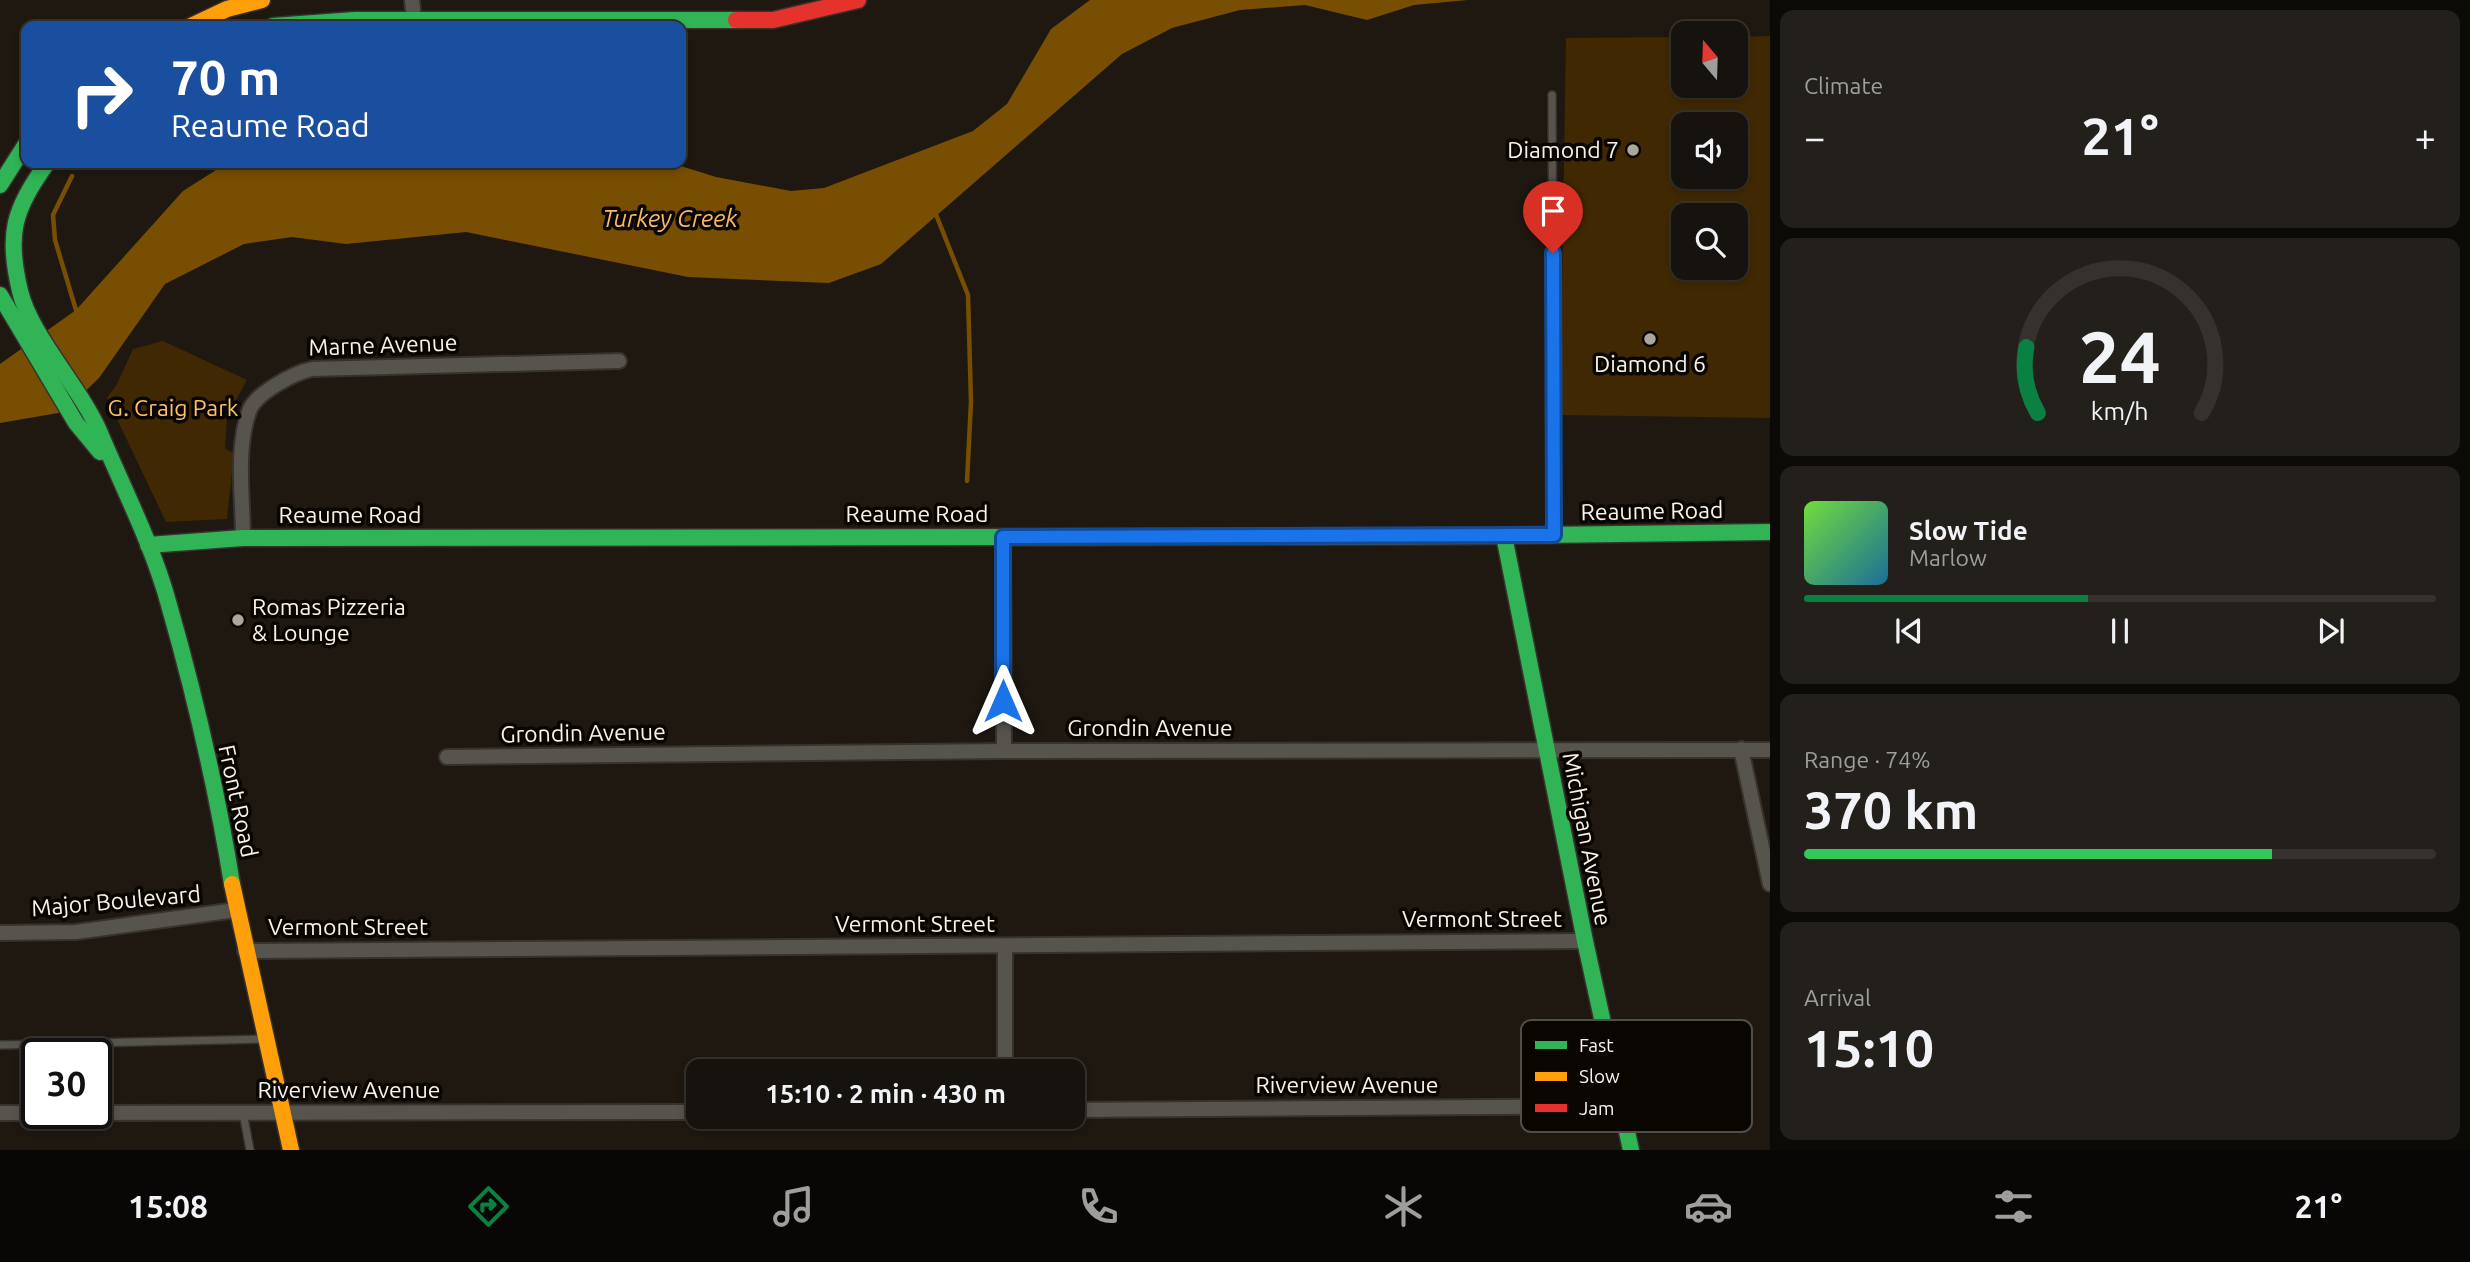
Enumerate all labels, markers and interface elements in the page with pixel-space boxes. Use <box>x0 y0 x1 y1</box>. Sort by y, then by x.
north arrow <box>1671 21 1748 98</box>
map controls <box>1671 21 1748 280</box>
icon: right <box>56 49 147 140</box>
text: 70 m <box>171 49 280 104</box>
text: Climate <box>1804 73 1883 98</box>
text: Reaume Road <box>171 107 370 143</box>
text: 21° <box>2081 107 2159 165</box>
button: sound <box>1671 112 1748 189</box>
text: − <box>1804 116 1825 158</box>
text: + <box>2415 116 2436 158</box>
place label: Diamond 7 <box>1507 137 1619 162</box>
marker: Diamond 7 <box>1625 142 1641 158</box>
pin <box>1523 181 1583 253</box>
icon: arrive <box>1534 192 1572 230</box>
button: search <box>1671 203 1748 280</box>
water label: Turkey Creek <box>602 205 738 232</box>
text: 24 <box>2079 315 2161 397</box>
street label: Marne Avenue <box>308 329 458 360</box>
marker: Diamond 6 <box>1642 331 1658 347</box>
place label: Diamond 6 <box>1594 351 1706 376</box>
park label: G. Craig Park <box>108 395 239 420</box>
text: km/h <box>2091 397 2149 425</box>
street label: Reaume Road <box>1580 497 1724 524</box>
street label: Reaume Road <box>846 501 988 526</box>
street label: Reaume Road <box>279 502 421 527</box>
text: Slow Tide <box>1909 516 2028 545</box>
text: Marlow <box>1909 545 1987 570</box>
place label: Romas Pizzeria & Lounge <box>252 594 406 645</box>
marker: Romas Pizzeria & Lounge <box>230 612 246 628</box>
icon: previous <box>1890 612 1928 650</box>
icon: pause <box>2101 612 2139 650</box>
icon: next <box>2312 612 2350 650</box>
position arrow <box>966 664 1040 738</box>
street label: Grondin Avenue <box>1067 715 1233 740</box>
street label: Grondin Avenue <box>500 719 666 746</box>
street label: Front Road <box>214 742 263 859</box>
text: Range · 74% <box>1804 747 1931 772</box>
street label: Michigan Avenue <box>1558 750 1617 928</box>
text: 370 km <box>1804 781 1978 839</box>
street label: Major Boulevard <box>30 881 202 920</box>
street label: Vermont Street <box>1402 906 1562 931</box>
street label: Vermont Street <box>835 911 995 936</box>
street label: Vermont Street <box>268 914 428 939</box>
text: Arrival <box>1804 985 1871 1010</box>
text: 15:10 <box>1804 1019 1934 1077</box>
legend <box>1521 1020 1752 1132</box>
text: Fast <box>1579 1034 1614 1056</box>
speed limit sign: 30 <box>21 1038 112 1129</box>
text: Slow <box>1579 1065 1620 1087</box>
street label: Riverview Avenue <box>1255 1072 1439 1097</box>
street label: Riverview Avenue <box>257 1077 441 1102</box>
text: 15:10 · 2 min · 430 m <box>765 1079 1006 1108</box>
text: Jam <box>1579 1097 1615 1119</box>
icon: directions <box>464 1182 513 1231</box>
icon: music <box>769 1182 818 1231</box>
icon: phone <box>1074 1182 1123 1231</box>
icon: climate <box>1379 1182 1428 1231</box>
icon: car <box>1684 1182 1733 1231</box>
icon: filters <box>1989 1182 2038 1231</box>
text: 15:08 <box>128 1188 208 1224</box>
text: 21° <box>2295 1188 2342 1224</box>

